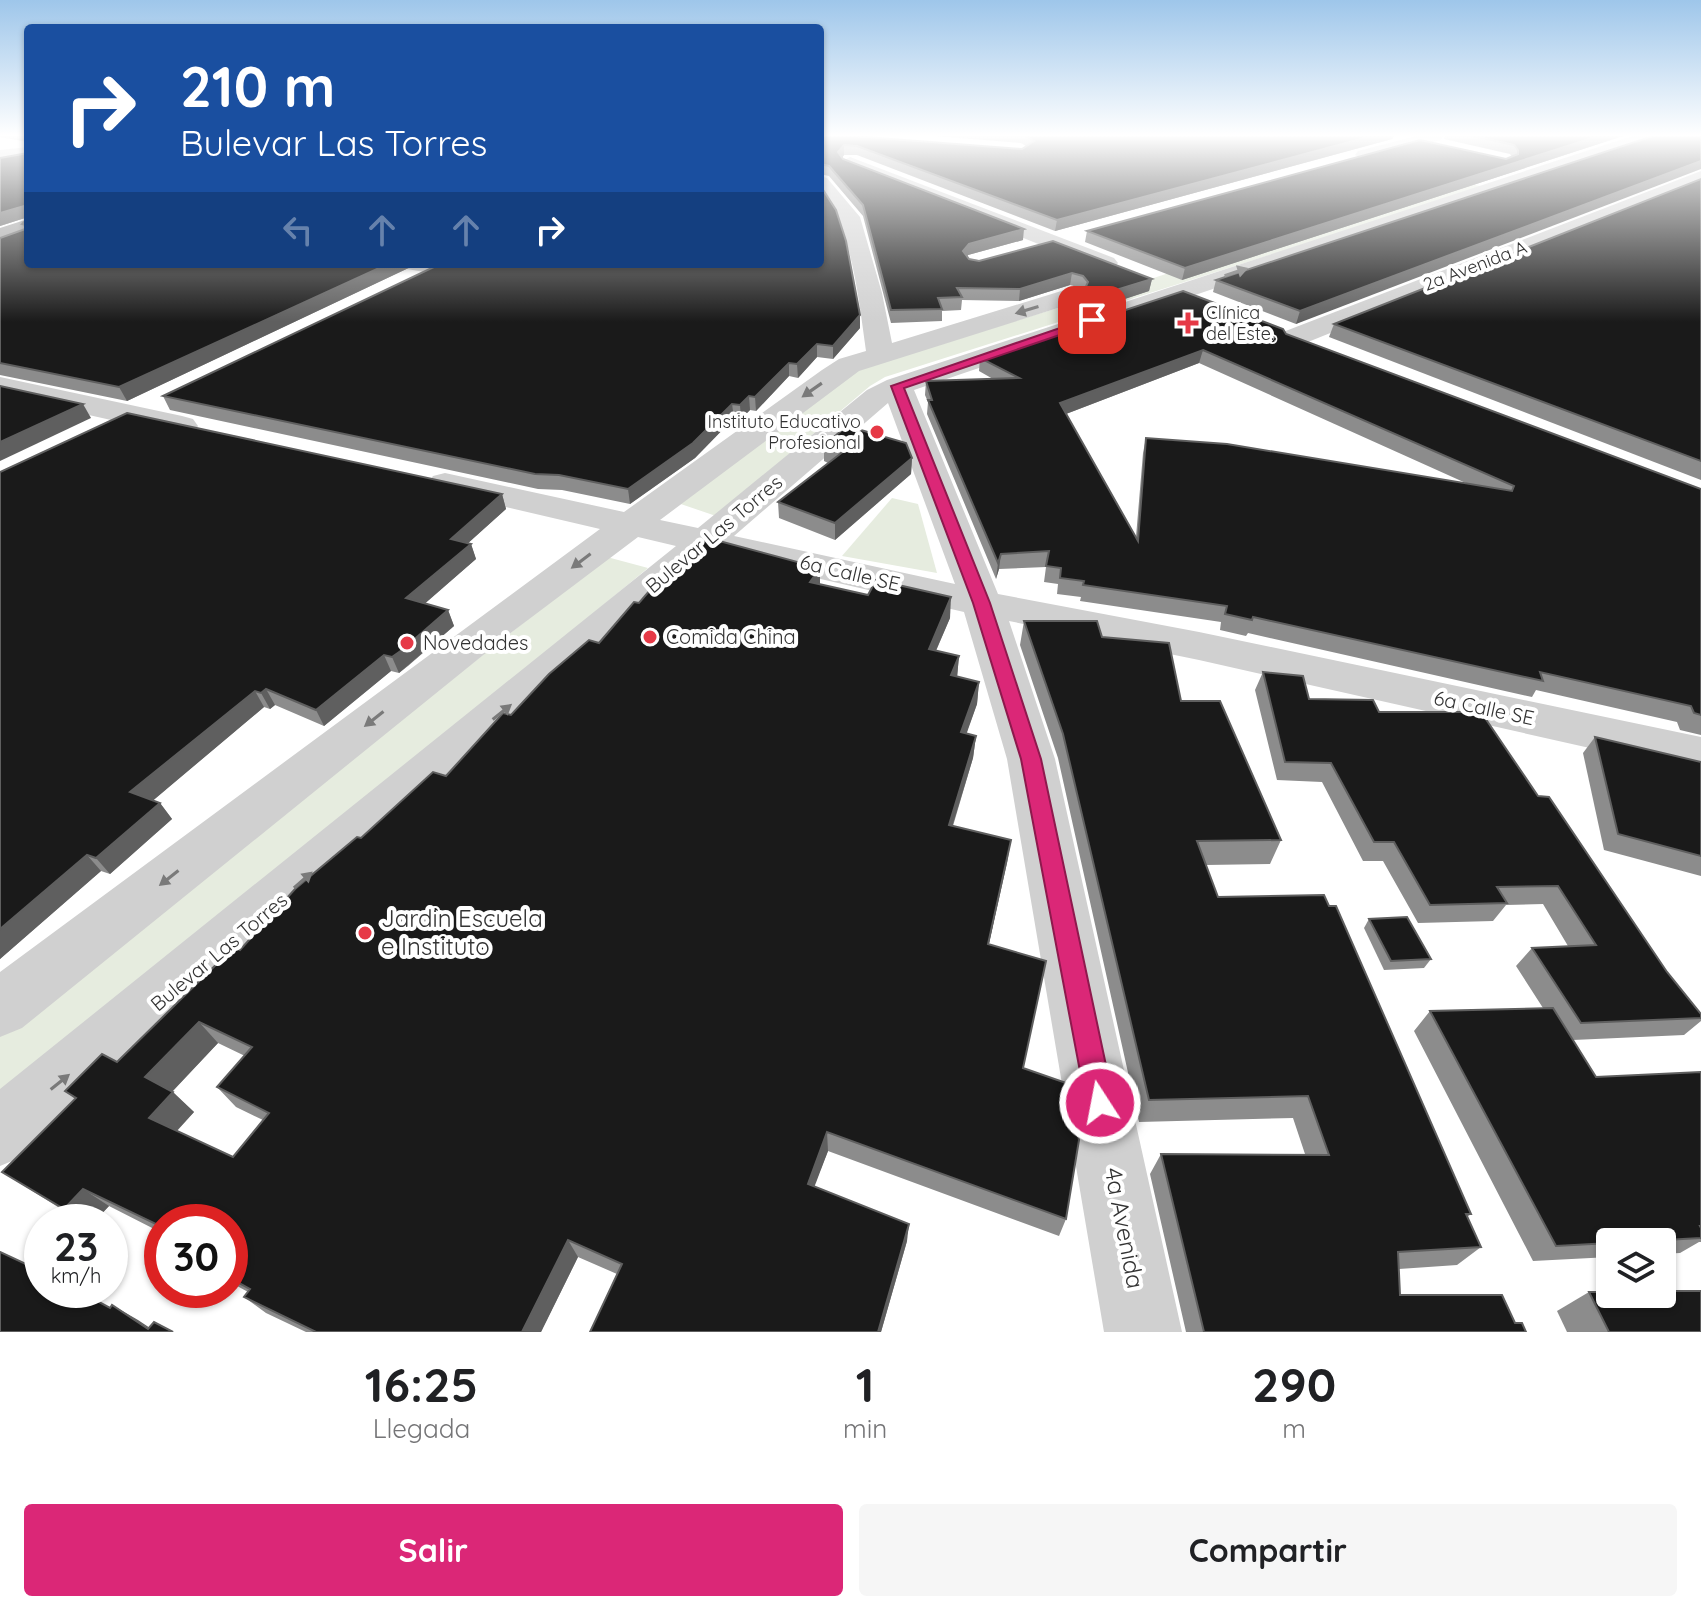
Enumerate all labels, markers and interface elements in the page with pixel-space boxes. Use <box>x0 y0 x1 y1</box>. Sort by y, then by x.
text: 210 m <box>180 51 335 121</box>
icon: right <box>48 56 152 160</box>
text: Bulevar Las Torres <box>180 120 487 165</box>
icon: left <box>276 208 320 252</box>
icon: ahead <box>360 208 404 252</box>
icon: ahead <box>444 208 488 252</box>
icon: right <box>528 208 572 252</box>
street label: 2a Avenida A <box>1420 235 1530 296</box>
one-way arrow <box>1225 265 1249 277</box>
pin <box>1058 286 1126 354</box>
icon: arrive <box>1070 298 1114 342</box>
place label: Clínica del Este. <box>1206 301 1274 345</box>
one-way arrow <box>1015 304 1039 317</box>
marker: Clínica del Este. <box>1177 312 1199 334</box>
one-way arrow <box>802 381 823 397</box>
place label: Instituto Educativo Profesional <box>707 410 861 454</box>
marker: Instituto Educativo Profesional <box>868 423 886 441</box>
street label: Bulevar Las Torres <box>640 469 787 598</box>
street label: 6a Calle SE <box>798 549 903 596</box>
one-way arrow <box>570 553 592 569</box>
place label: Comida China <box>666 624 796 649</box>
marker: Comida China <box>641 628 659 646</box>
place label: Novedades <box>423 630 528 655</box>
marker: Novedades <box>398 634 416 652</box>
street label: 6a Calle SE <box>1432 685 1537 730</box>
one-way arrow <box>492 705 512 721</box>
one-way arrow <box>364 710 384 727</box>
one-way arrow <box>159 870 179 886</box>
one-way arrow <box>293 872 313 889</box>
street label: Bulevar Las Torres <box>145 887 292 1016</box>
place label: Jardin Escuela e Instituto <box>381 903 543 961</box>
marker: Jardin Escuela e Instituto <box>356 924 374 942</box>
position arrow <box>1058 1061 1142 1145</box>
one-way arrow <box>50 1074 71 1091</box>
street label: 4a Avenida <box>1099 1165 1151 1291</box>
speed limit sign: 30 <box>144 1204 248 1308</box>
text: 23 <box>54 1221 98 1271</box>
map controls <box>1596 1228 1676 1308</box>
button: layers <box>1596 1228 1676 1308</box>
text: km/h <box>51 1263 101 1288</box>
text: 16:25 <box>365 1354 478 1414</box>
text: 1 <box>856 1354 874 1414</box>
text: 290 <box>1252 1354 1336 1414</box>
text: Llegada <box>373 1412 470 1445</box>
text: min <box>843 1412 887 1445</box>
text: m <box>1282 1412 1306 1445</box>
button: Salir <box>24 1504 843 1596</box>
button: Compartir <box>859 1504 1677 1596</box>

